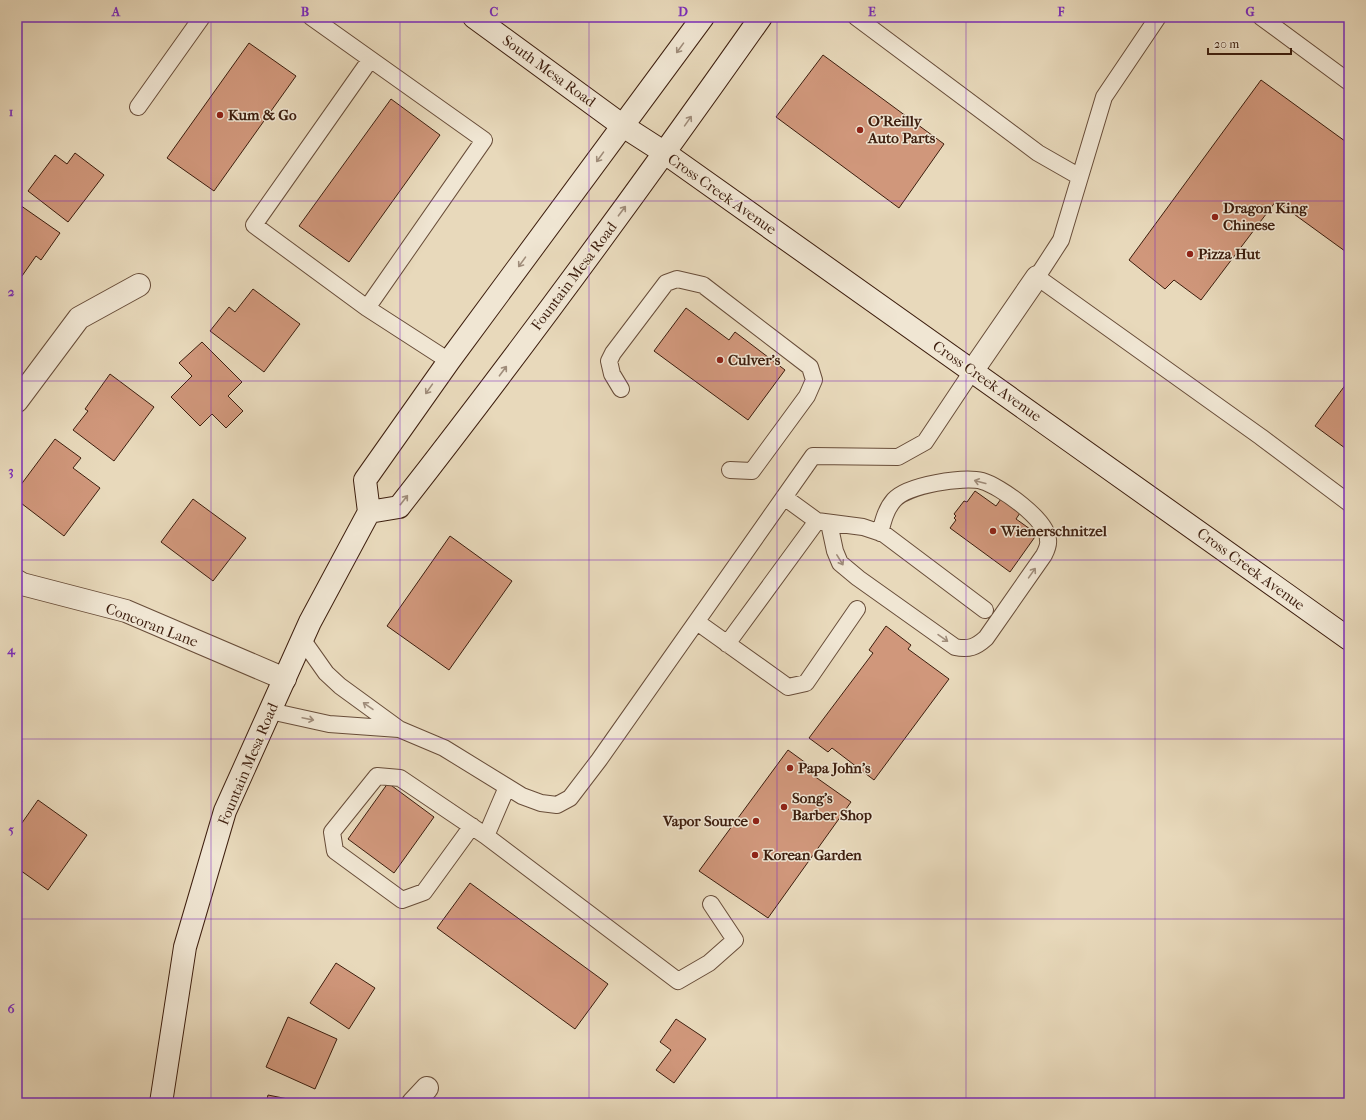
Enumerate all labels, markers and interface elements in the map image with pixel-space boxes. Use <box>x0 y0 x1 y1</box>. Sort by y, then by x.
text: A <box>111 4 121 19</box>
text: B <box>301 4 310 19</box>
text: C <box>490 4 499 19</box>
text: D <box>678 4 688 19</box>
text: E <box>868 4 876 19</box>
text: F <box>1057 4 1065 19</box>
text: G <box>1245 4 1255 19</box>
scale bar <box>1208 30 1291 56</box>
street label: South Mesa Road <box>499 31 600 111</box>
text: 20 m <box>1214 37 1239 51</box>
one-way arrow <box>676 43 684 54</box>
text: 1 <box>9 104 14 119</box>
place label: Kum & Go <box>228 106 297 124</box>
marker: Kum & Go <box>215 110 225 120</box>
place label: O'Reilly Auto Parts <box>867 112 936 147</box>
one-way arrow <box>684 116 692 127</box>
marker: O'Reilly Auto Parts <box>855 125 865 135</box>
street label: Cross Creek Avenue <box>664 150 780 239</box>
one-way arrow <box>595 152 604 163</box>
place label: Dragon King Chinese <box>1223 199 1308 234</box>
one-way arrow <box>618 205 627 216</box>
marker: Dragon King Chinese <box>1210 212 1220 222</box>
street label: Fountain Mesa Road <box>527 218 621 334</box>
place label: Pizza Hut <box>1198 245 1261 263</box>
marker: Pizza Hut <box>1185 249 1195 259</box>
one-way arrow <box>518 256 527 267</box>
text: 2 <box>8 284 15 299</box>
street label: Cross Creek Avenue <box>929 337 1045 426</box>
place label: Culver's <box>728 351 781 369</box>
marker: Culver's <box>715 355 725 365</box>
one-way arrow <box>499 366 507 377</box>
one-way arrow <box>425 384 433 395</box>
text: 3 <box>8 463 14 479</box>
one-way arrow <box>974 477 987 485</box>
one-way arrow <box>400 495 408 506</box>
place label: Wienerschnitzel <box>1000 522 1108 540</box>
street label: Cross Creek Avenue <box>1194 524 1309 614</box>
marker: Wienerschnitzel <box>988 526 998 536</box>
one-way arrow <box>836 554 844 565</box>
one-way arrow <box>1028 567 1036 578</box>
street label: Concoran Lane <box>103 599 201 651</box>
one-way arrow <box>937 634 948 642</box>
text: 4 <box>6 642 16 658</box>
street label: Fountain Mesa Road <box>214 699 282 828</box>
one-way arrow <box>363 702 374 710</box>
one-way arrow <box>301 716 314 724</box>
place label: Papa John's <box>798 759 871 777</box>
marker: Papa John's <box>785 763 795 773</box>
place label: Song's Barber Shop <box>792 789 872 824</box>
marker: Song's Barber Shop <box>779 802 789 812</box>
place label: Vapor Source <box>662 812 749 830</box>
marker: Vapor Source <box>751 816 761 826</box>
text: 5 <box>8 822 14 837</box>
place label: Korean Garden <box>763 846 862 864</box>
marker: Korean Garden <box>750 850 760 860</box>
text: 6 <box>7 1001 15 1016</box>

